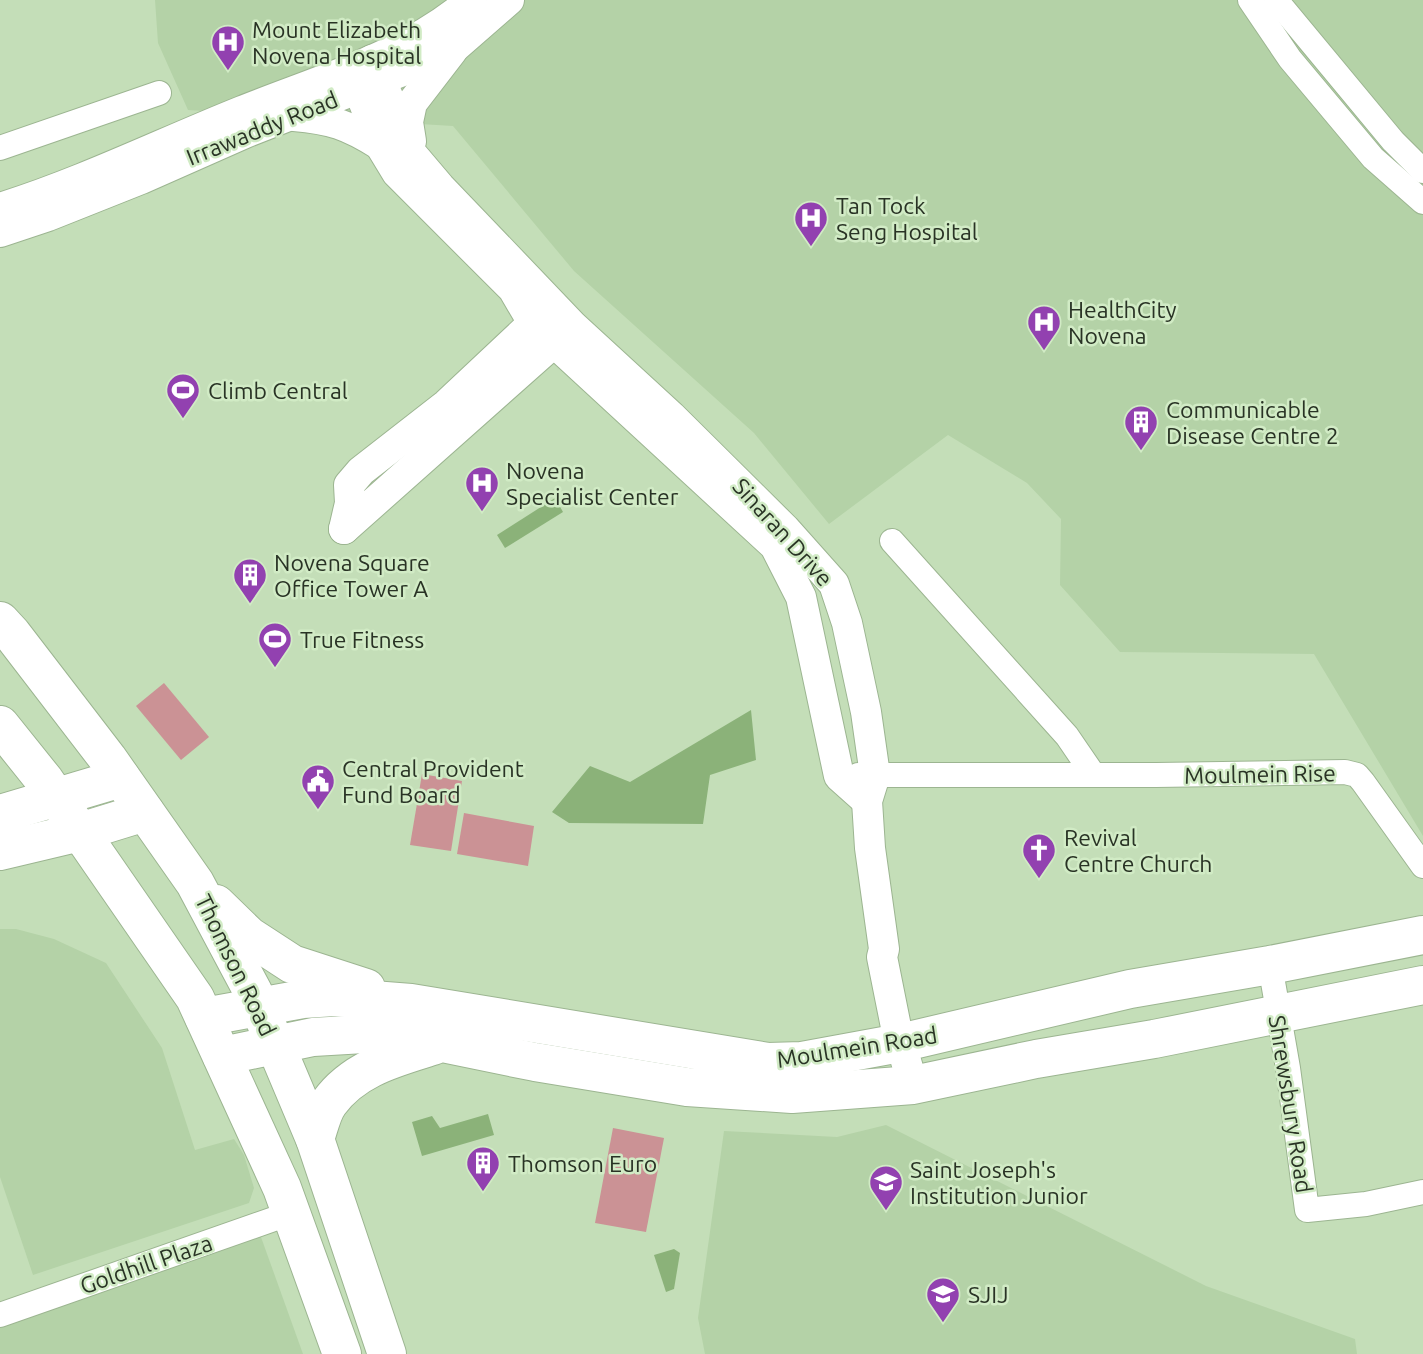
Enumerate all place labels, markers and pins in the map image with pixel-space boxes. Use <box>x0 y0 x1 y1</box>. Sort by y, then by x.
place label: Mount Elizabeth Novena Hospital <box>252 17 421 68</box>
hospital icon: Mount Elizabeth Novena Hospital <box>209 23 247 72</box>
place label: Tan Tock Seng Hospital <box>836 193 978 244</box>
hospital icon: Tan Tock Seng Hospital <box>792 199 830 248</box>
place label: HealthCity Novena <box>1068 297 1177 348</box>
hospital icon: HealthCity Novena <box>1025 303 1063 352</box>
sports icon: Climb Central <box>164 371 202 420</box>
place label: Climb Central <box>208 378 348 403</box>
place label: Communicable Disease Centre 2 <box>1166 397 1339 448</box>
building icon: Communicable Disease Centre 2 <box>1122 403 1160 452</box>
place label: Novena Specialist Center <box>506 458 679 509</box>
hospital icon: Novena Specialist Center <box>463 464 501 513</box>
place label: Novena Square Office Tower A <box>274 550 430 601</box>
building icon: Novena Square Office Tower A <box>231 556 269 605</box>
sports icon: True Fitness <box>256 620 294 669</box>
place label: True Fitness <box>300 627 424 652</box>
place label: Central Provident Fund Board <box>342 756 524 807</box>
public building icon: Central Provident Fund Board <box>299 762 337 811</box>
place label: Revival Centre Church <box>1064 825 1213 876</box>
church icon: Revival Centre Church <box>1020 831 1058 880</box>
building icon: Thomson Euro <box>464 1144 502 1193</box>
place label: Thomson Euro <box>508 1151 657 1176</box>
place label: Saint Joseph's Institution Junior <box>910 1157 1088 1208</box>
school or university icon: Saint Joseph's Institution Junior <box>867 1163 905 1212</box>
school or university icon: SJIJ <box>924 1275 962 1324</box>
place label: SJIJ <box>968 1282 1009 1307</box>

